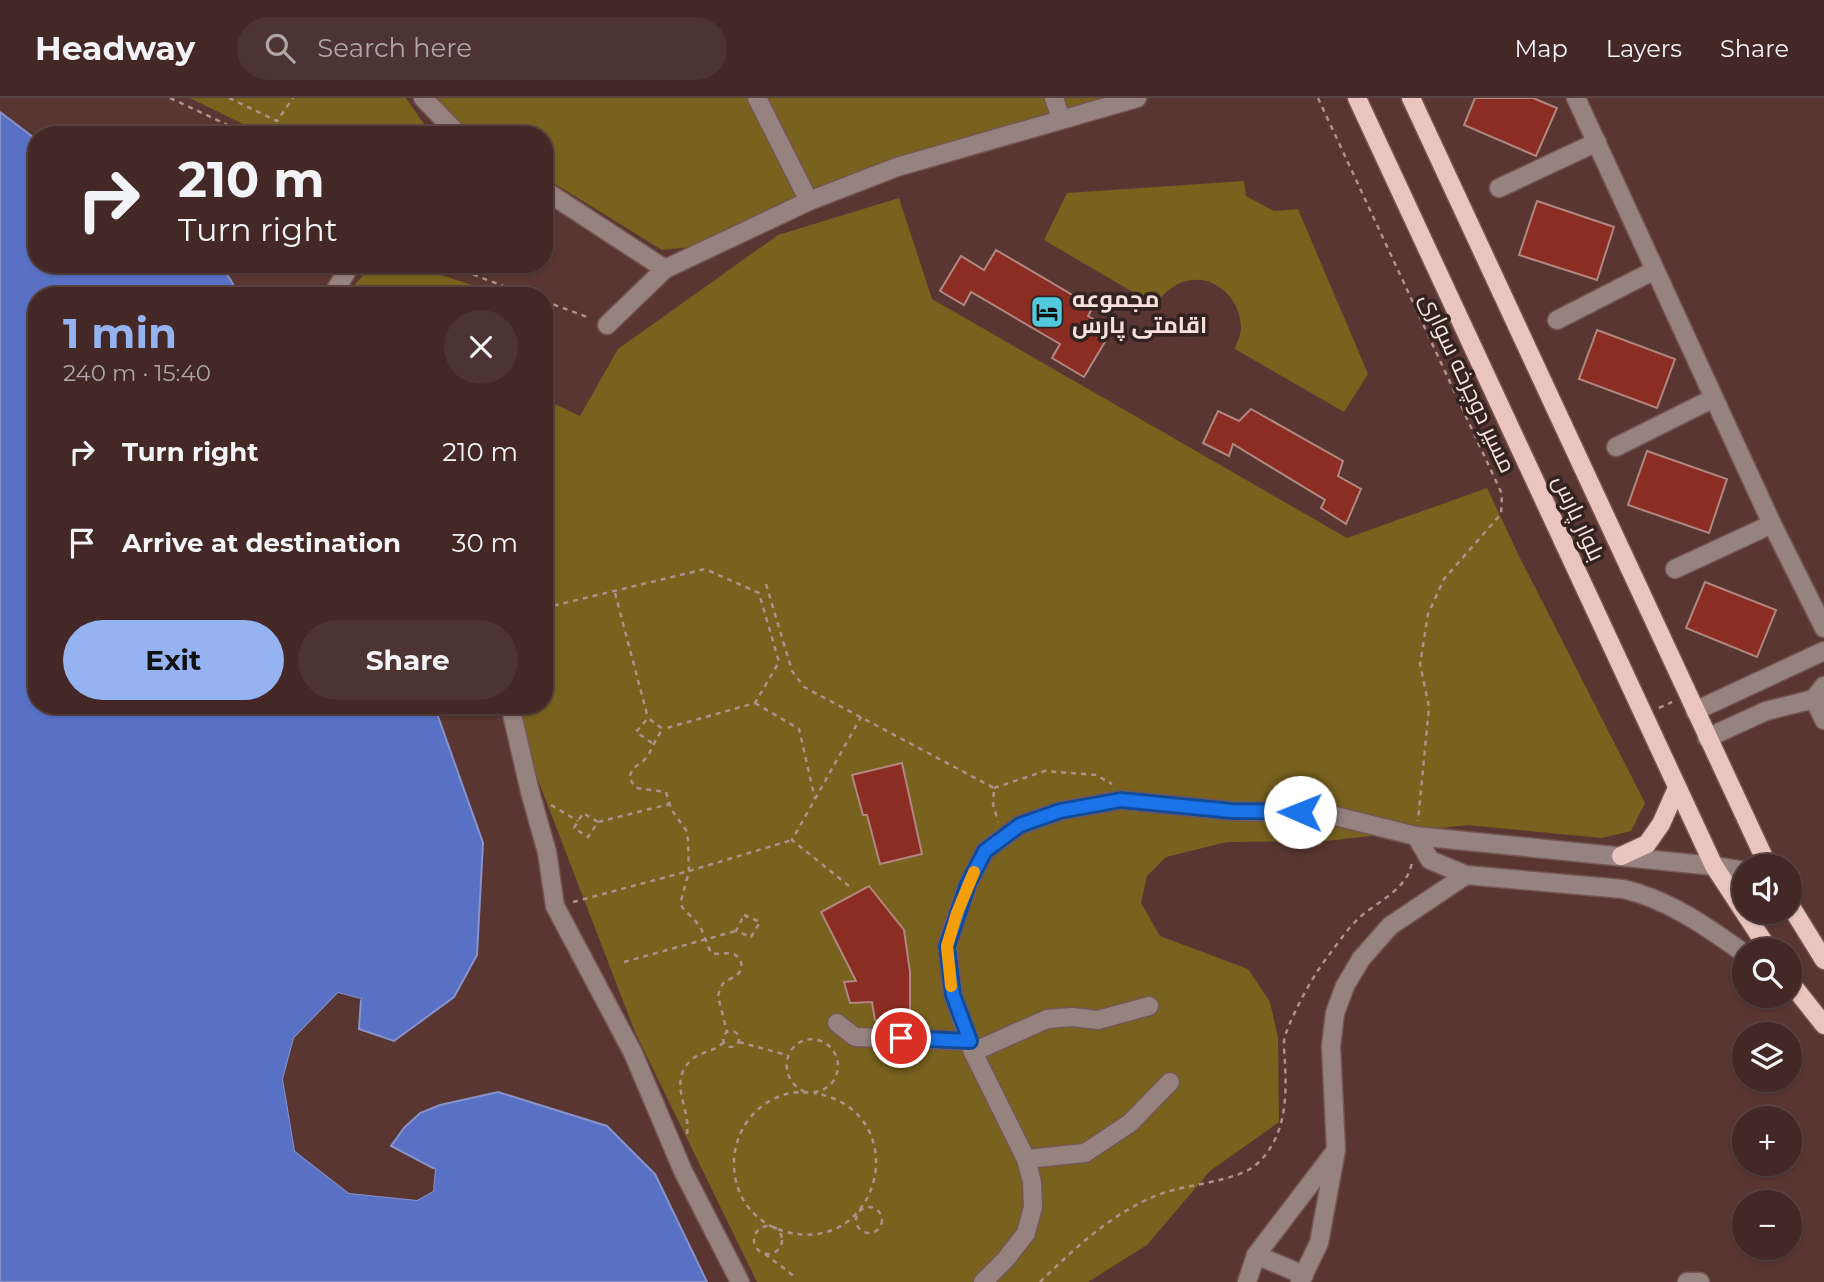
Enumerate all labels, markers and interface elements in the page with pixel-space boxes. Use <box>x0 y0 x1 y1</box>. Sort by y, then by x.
search box <box>237 17 727 80</box>
text: Headway <box>35 28 195 68</box>
icon: search <box>261 29 299 67</box>
text: Search here <box>317 32 472 64</box>
text: Map <box>1514 34 1568 63</box>
text: Layers <box>1606 34 1682 63</box>
text: Share <box>1720 34 1789 63</box>
text: 210 m <box>178 150 325 209</box>
icon: right <box>63 154 154 245</box>
text: Turn right <box>178 210 338 249</box>
place label: مجموعه اقامتی پارس <box>1072 285 1207 341</box>
street label: مسیر دوچرخه سواری <box>1413 289 1522 478</box>
hotel icon: مجموعه اقامتی پارس <box>1028 293 1066 331</box>
text: 1 min <box>63 307 177 359</box>
button: close <box>444 310 518 384</box>
text: 240 m · 15:40 <box>63 359 211 387</box>
icon: right <box>63 433 101 471</box>
text: Turn right <box>122 436 258 468</box>
text: 210 m <box>442 436 518 468</box>
street label: بلوار پارس <box>1546 471 1611 566</box>
icon: arrive <box>63 524 101 562</box>
text: Arrive at destination <box>122 527 401 559</box>
text: 30 m <box>452 527 518 559</box>
button: Exit <box>63 620 284 700</box>
button: Share <box>298 620 518 700</box>
position arrow <box>1263 775 1337 849</box>
map controls <box>1732 854 1802 1260</box>
button: sound <box>1732 854 1802 924</box>
button: search <box>1732 938 1802 1008</box>
pin <box>871 1008 931 1068</box>
icon: arrive <box>882 1019 920 1057</box>
button: layers <box>1732 1022 1802 1092</box>
button: + <box>1732 1106 1802 1176</box>
button: − <box>1732 1190 1802 1260</box>

